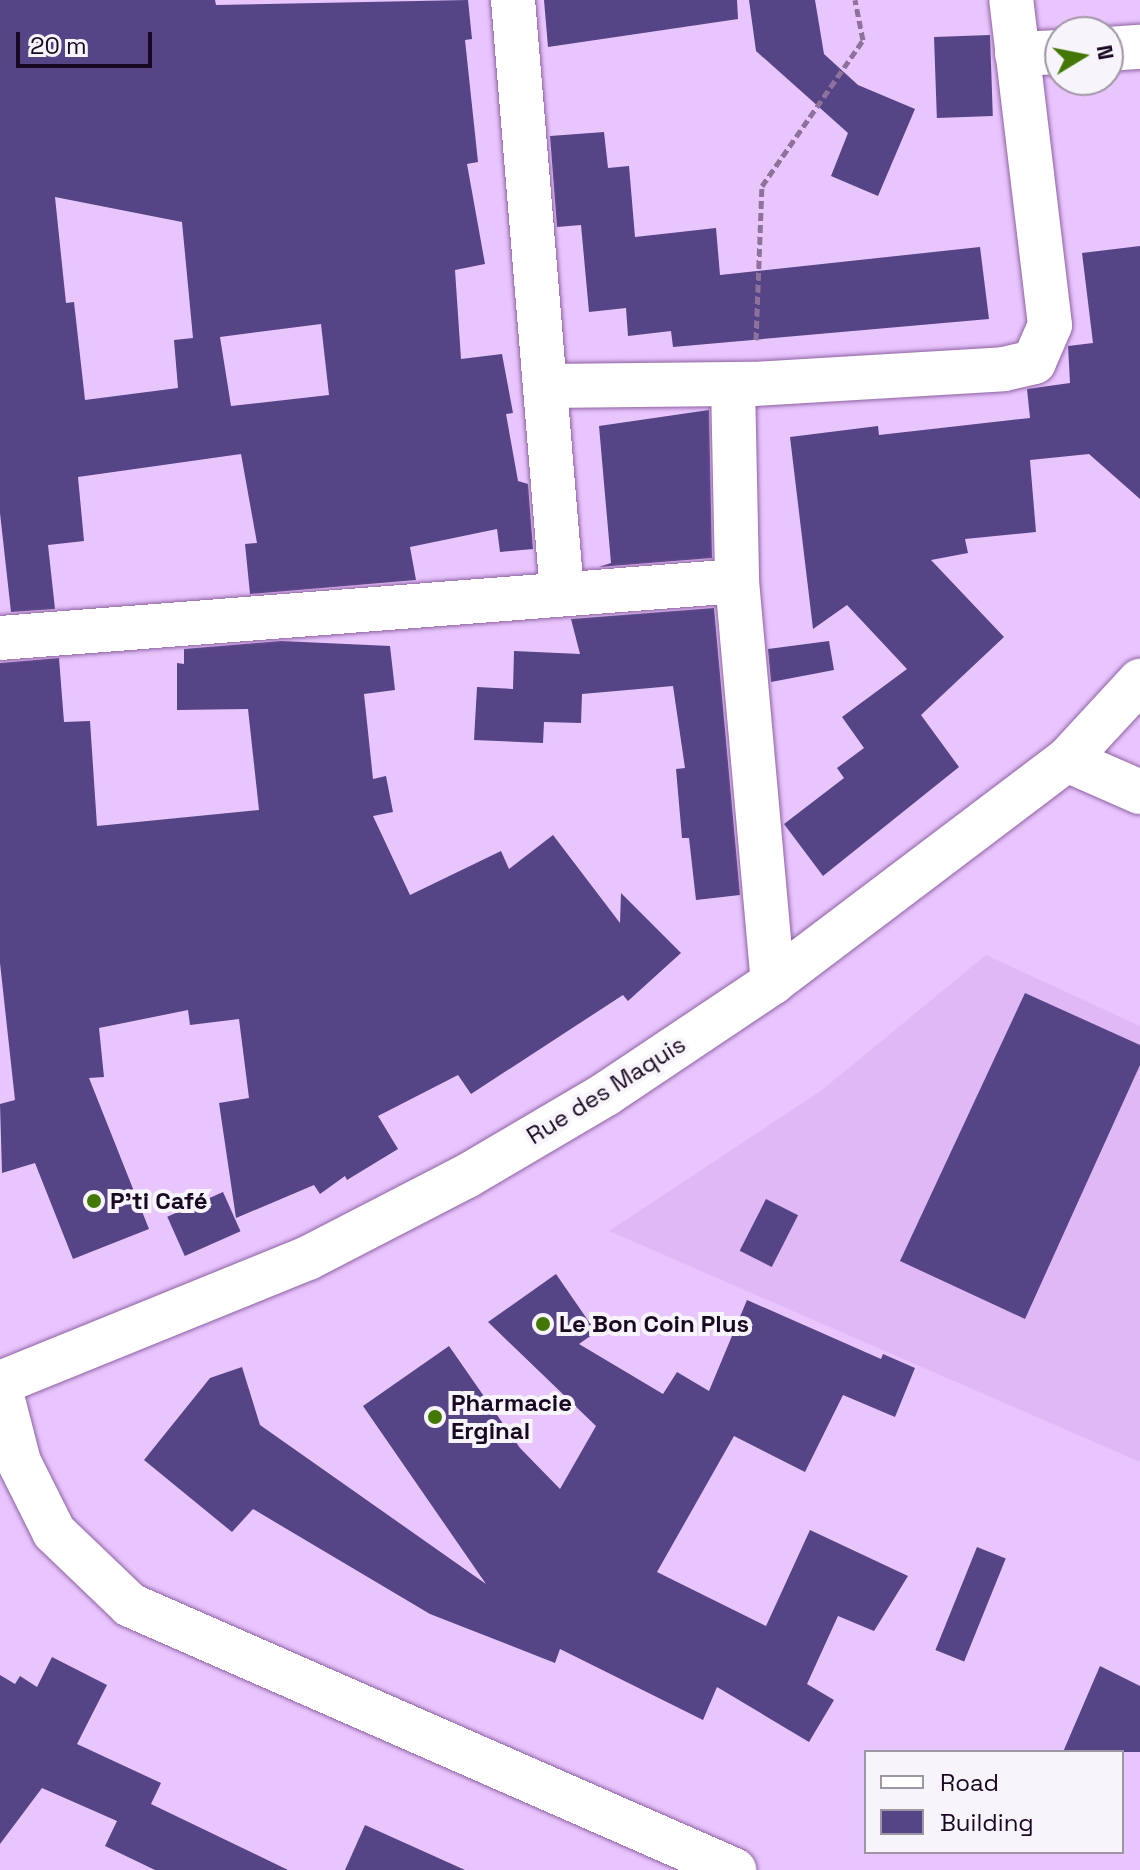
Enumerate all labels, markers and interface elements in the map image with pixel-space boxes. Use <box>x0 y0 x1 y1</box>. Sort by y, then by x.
scale bar <box>20 16 156 66</box>
north arrow <box>1044 16 1124 96</box>
text: 20 m <box>30 30 87 61</box>
text: N <box>1091 42 1121 62</box>
street label: Rue des Maquis <box>521 1030 691 1150</box>
place label: P'ti Café <box>110 1187 208 1215</box>
marker: P'ti Café <box>85 1192 103 1210</box>
place label: Le Bon Coin Plus <box>559 1310 749 1338</box>
marker: Le Bon Coin Plus <box>534 1315 552 1333</box>
place label: Pharmacie Erginal <box>451 1389 572 1445</box>
marker: Pharmacie Erginal <box>426 1408 444 1426</box>
legend <box>864 1750 1124 1854</box>
text: Road <box>940 1767 999 1798</box>
text: Building <box>940 1807 1034 1838</box>

